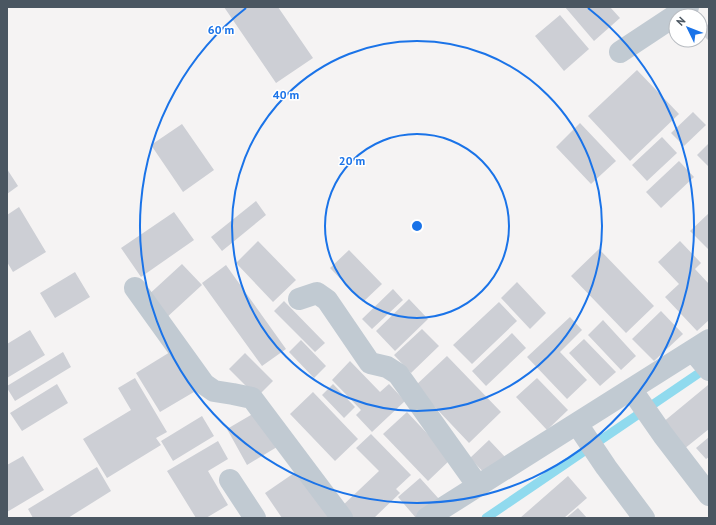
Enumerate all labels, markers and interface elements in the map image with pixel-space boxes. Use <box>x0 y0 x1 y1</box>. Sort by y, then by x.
north arrow <box>668 8 708 48</box>
text: N <box>673 14 688 29</box>
text: 60 m <box>208 22 234 37</box>
text: 40 m <box>273 87 299 102</box>
text: 20 m <box>339 153 365 168</box>
centre of rings <box>410 219 424 233</box>

